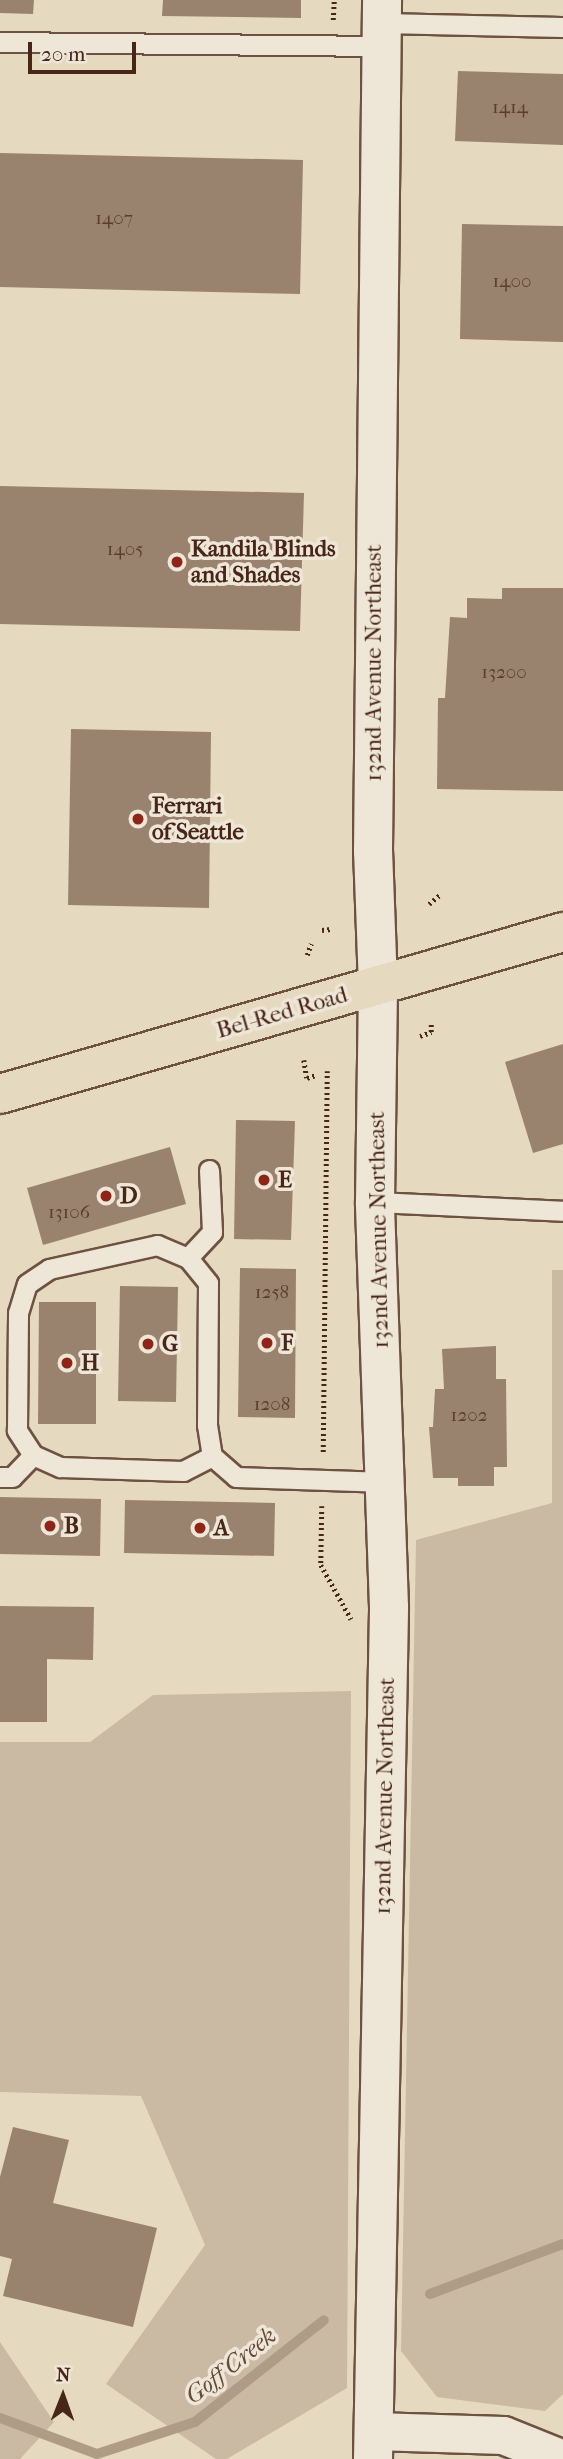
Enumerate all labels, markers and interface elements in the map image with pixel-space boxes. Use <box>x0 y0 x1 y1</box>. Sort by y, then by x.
scale bar <box>32 28 140 72</box>
text: 20 m <box>41 42 85 66</box>
house number: 1414 <box>492 97 528 119</box>
house number: 1407 <box>95 208 133 230</box>
house number: 1400 <box>493 271 531 293</box>
place label: Kandila Blinds and Shades <box>191 535 336 589</box>
house number: 1405 <box>107 539 143 561</box>
street label: 132nd Avenue Northeast <box>360 544 388 782</box>
marker: Kandila Blinds and Shades <box>169 554 185 570</box>
house number: 13200 <box>481 662 527 684</box>
place label: Ferrari of Seattle <box>152 792 244 846</box>
marker: Ferrari of Seattle <box>130 811 146 827</box>
street label: Bel-Red Road <box>213 981 351 1045</box>
street label: 132nd Avenue Northeast <box>363 1111 395 1349</box>
place label: E <box>278 1166 292 1194</box>
marker: E <box>256 1172 272 1188</box>
place label: D <box>120 1182 138 1210</box>
marker: D <box>98 1188 114 1204</box>
house number: 13106 <box>48 1202 90 1224</box>
house number: 1258 <box>255 1282 289 1304</box>
place label: F <box>281 1329 293 1357</box>
place label: G <box>162 1330 178 1358</box>
marker: F <box>259 1335 275 1351</box>
marker: G <box>140 1336 156 1352</box>
place label: H <box>81 1349 99 1377</box>
marker: H <box>59 1355 75 1371</box>
house number: 1208 <box>254 1394 290 1416</box>
house number: 1202 <box>451 1405 487 1427</box>
place label: B <box>64 1512 79 1540</box>
place label: A <box>214 1514 229 1542</box>
marker: B <box>42 1518 58 1534</box>
marker: A <box>192 1520 208 1536</box>
street label: 132nd Avenue Northeast <box>369 1677 401 1915</box>
water label: Goff Creek <box>180 2322 282 2410</box>
north arrow <box>28 2361 98 2431</box>
text: N <box>56 2364 71 2386</box>

